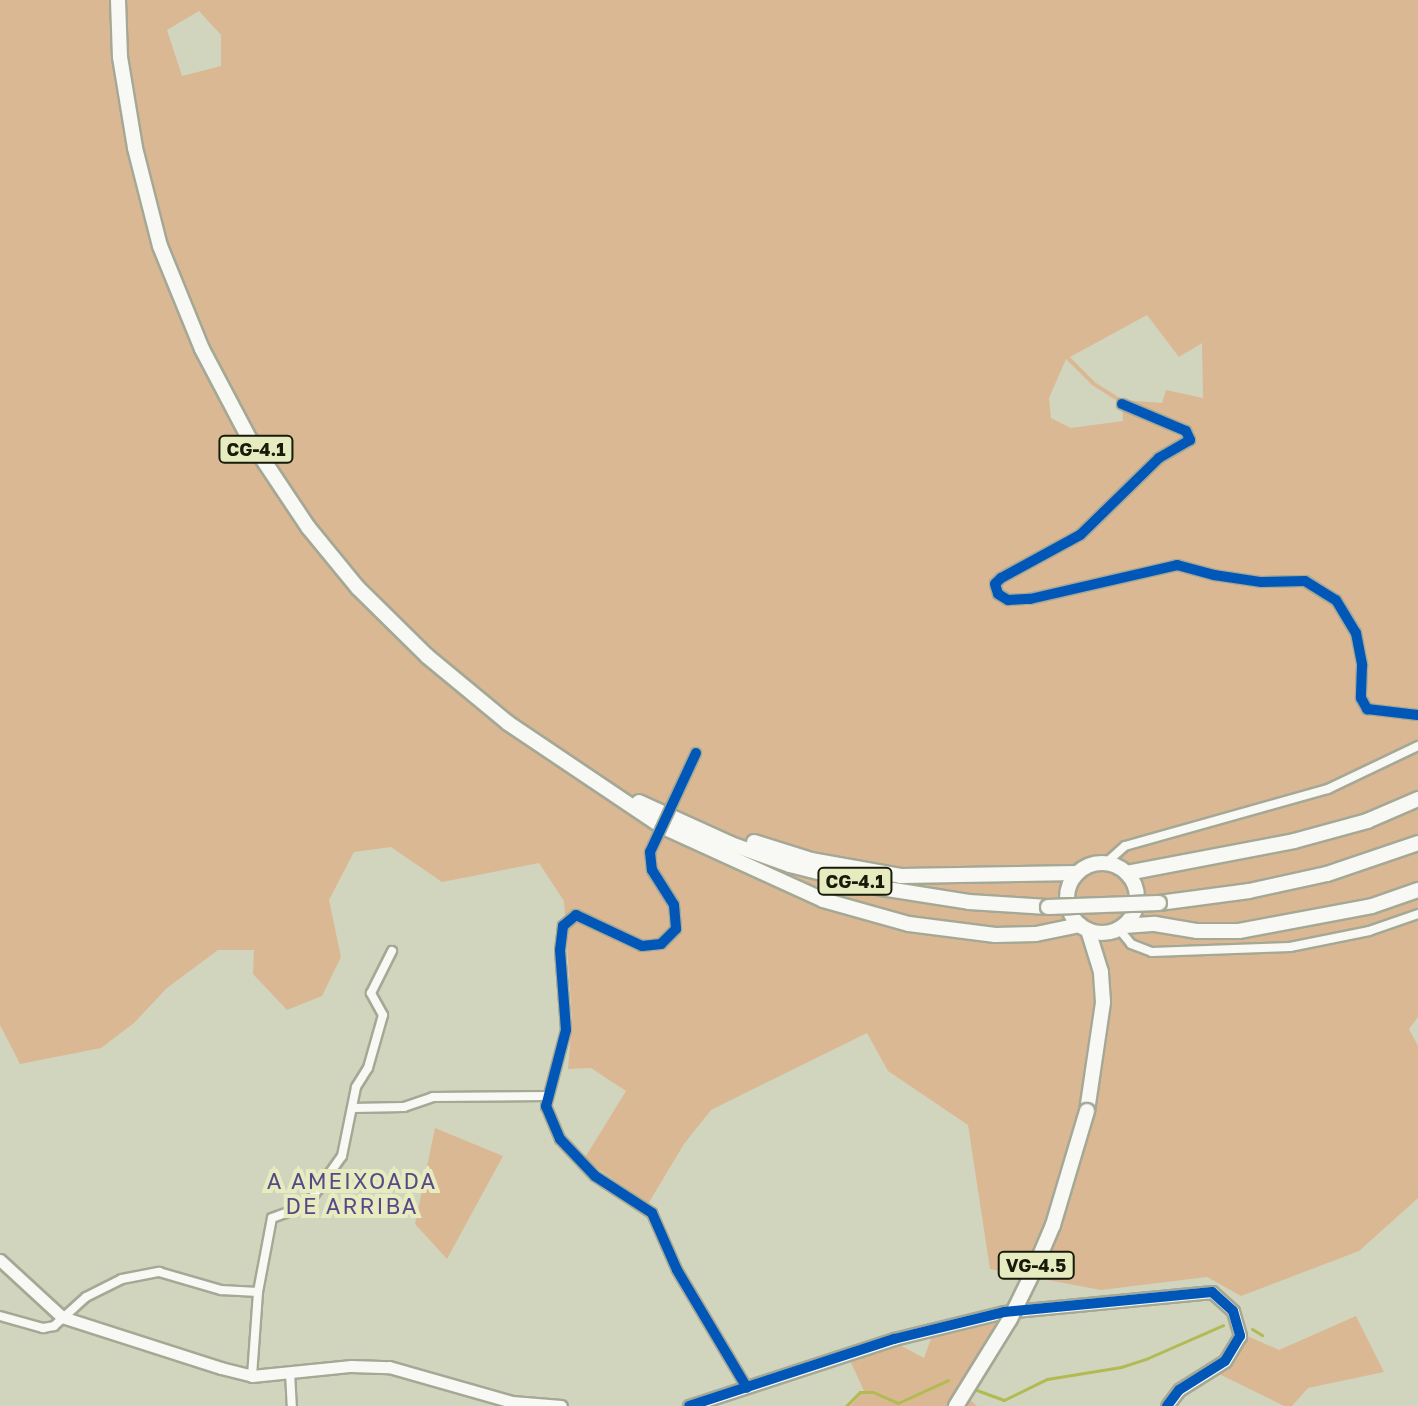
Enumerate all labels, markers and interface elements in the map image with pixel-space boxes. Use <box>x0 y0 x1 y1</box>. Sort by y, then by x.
road number: CG-4.1 <box>218 435 294 463</box>
road number: CG-4.1 <box>817 867 893 895</box>
district label: A AMEIXOADA DE ARRIBA <box>267 1167 437 1218</box>
road number: VG-4.5 <box>996 1251 1076 1279</box>

